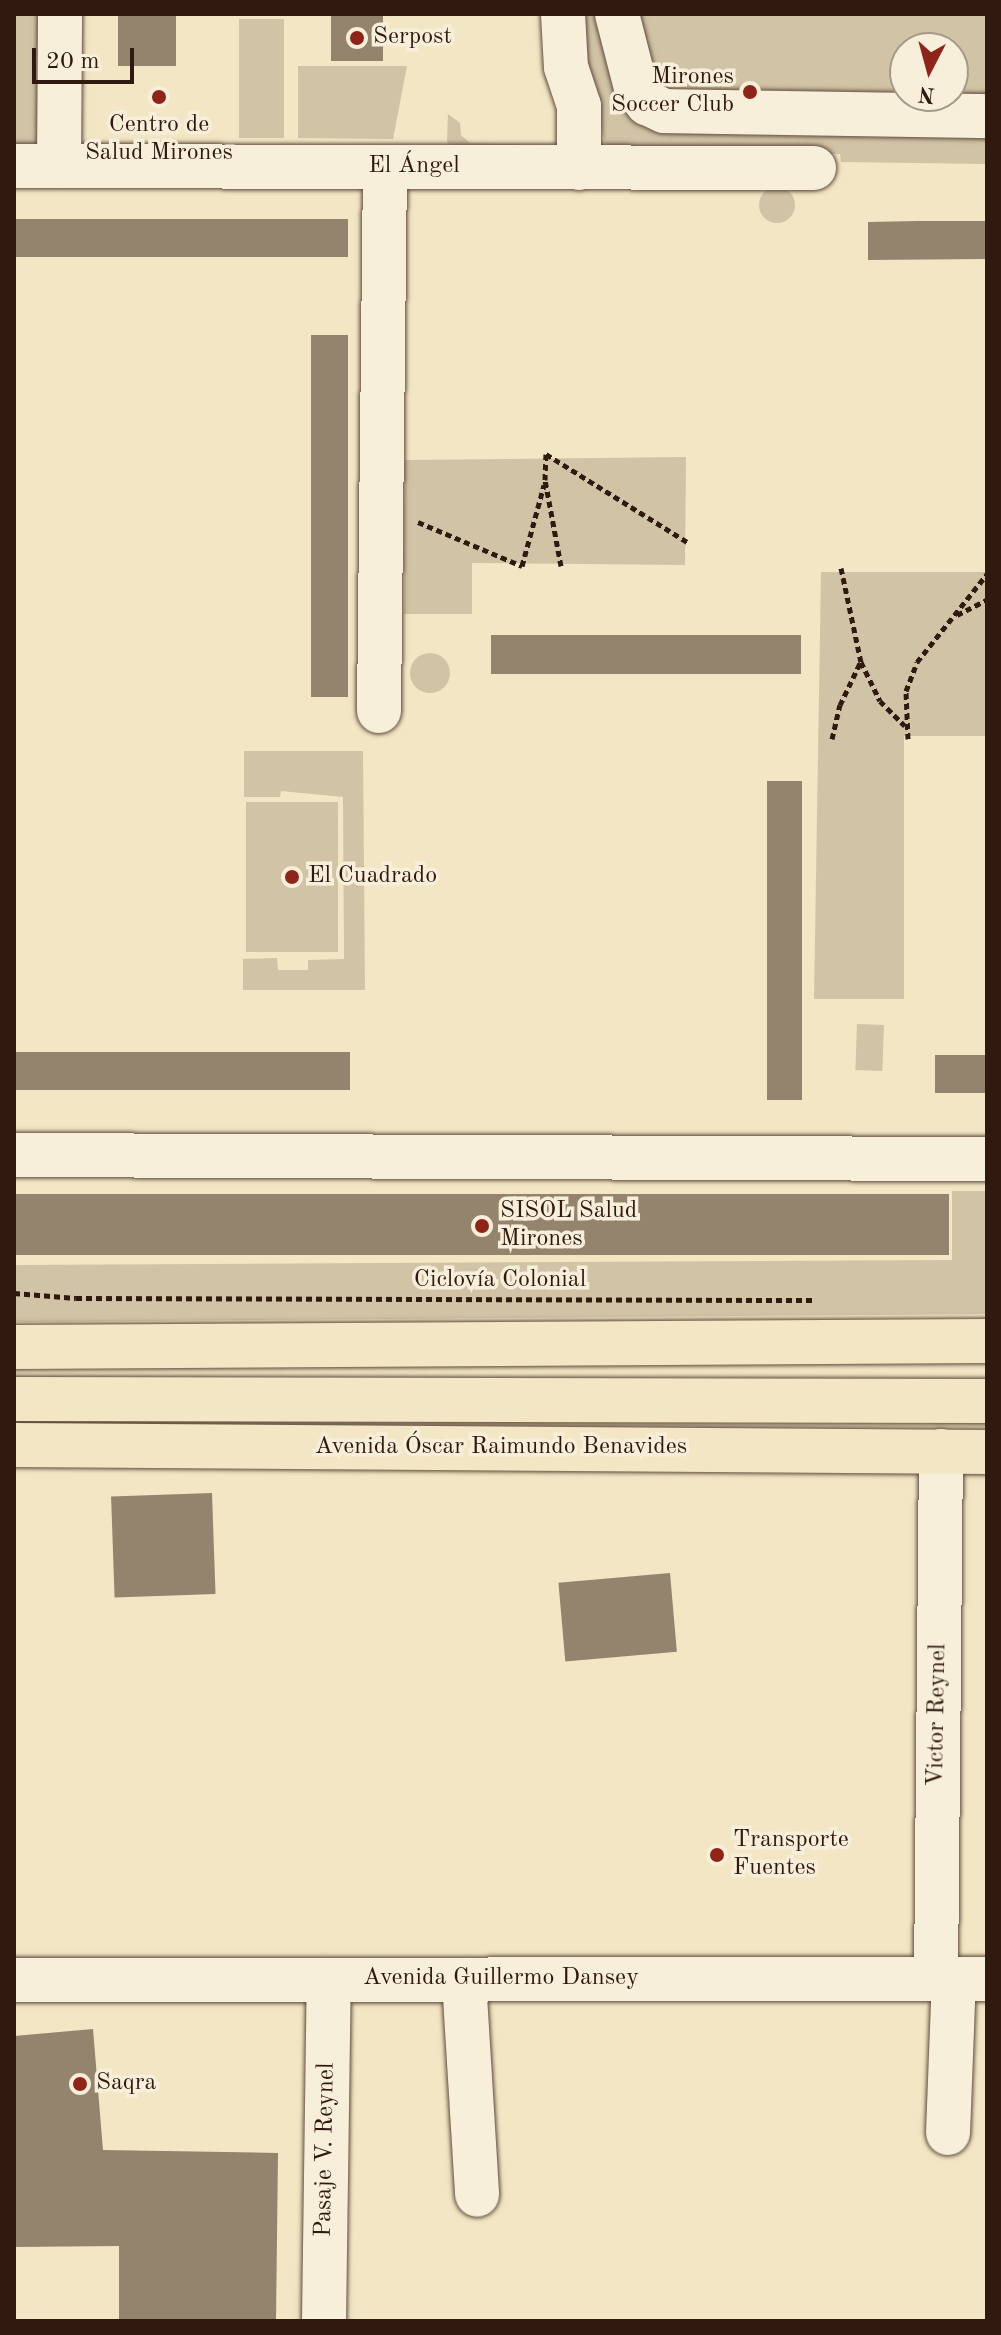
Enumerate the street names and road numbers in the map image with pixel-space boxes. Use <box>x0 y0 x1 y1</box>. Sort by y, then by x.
street label: El Ángel <box>368 153 460 181</box>
street label: Ciclovía Colonial <box>414 1267 586 1295</box>
street label: Avenida Óscar Raimundo Benavides <box>315 1434 687 1462</box>
street label: Victor Reynel <box>922 1643 954 1787</box>
street label: Avenida Guillermo Dansey <box>363 1965 639 1993</box>
street label: Pasaje V. Reynel <box>310 2062 342 2238</box>

